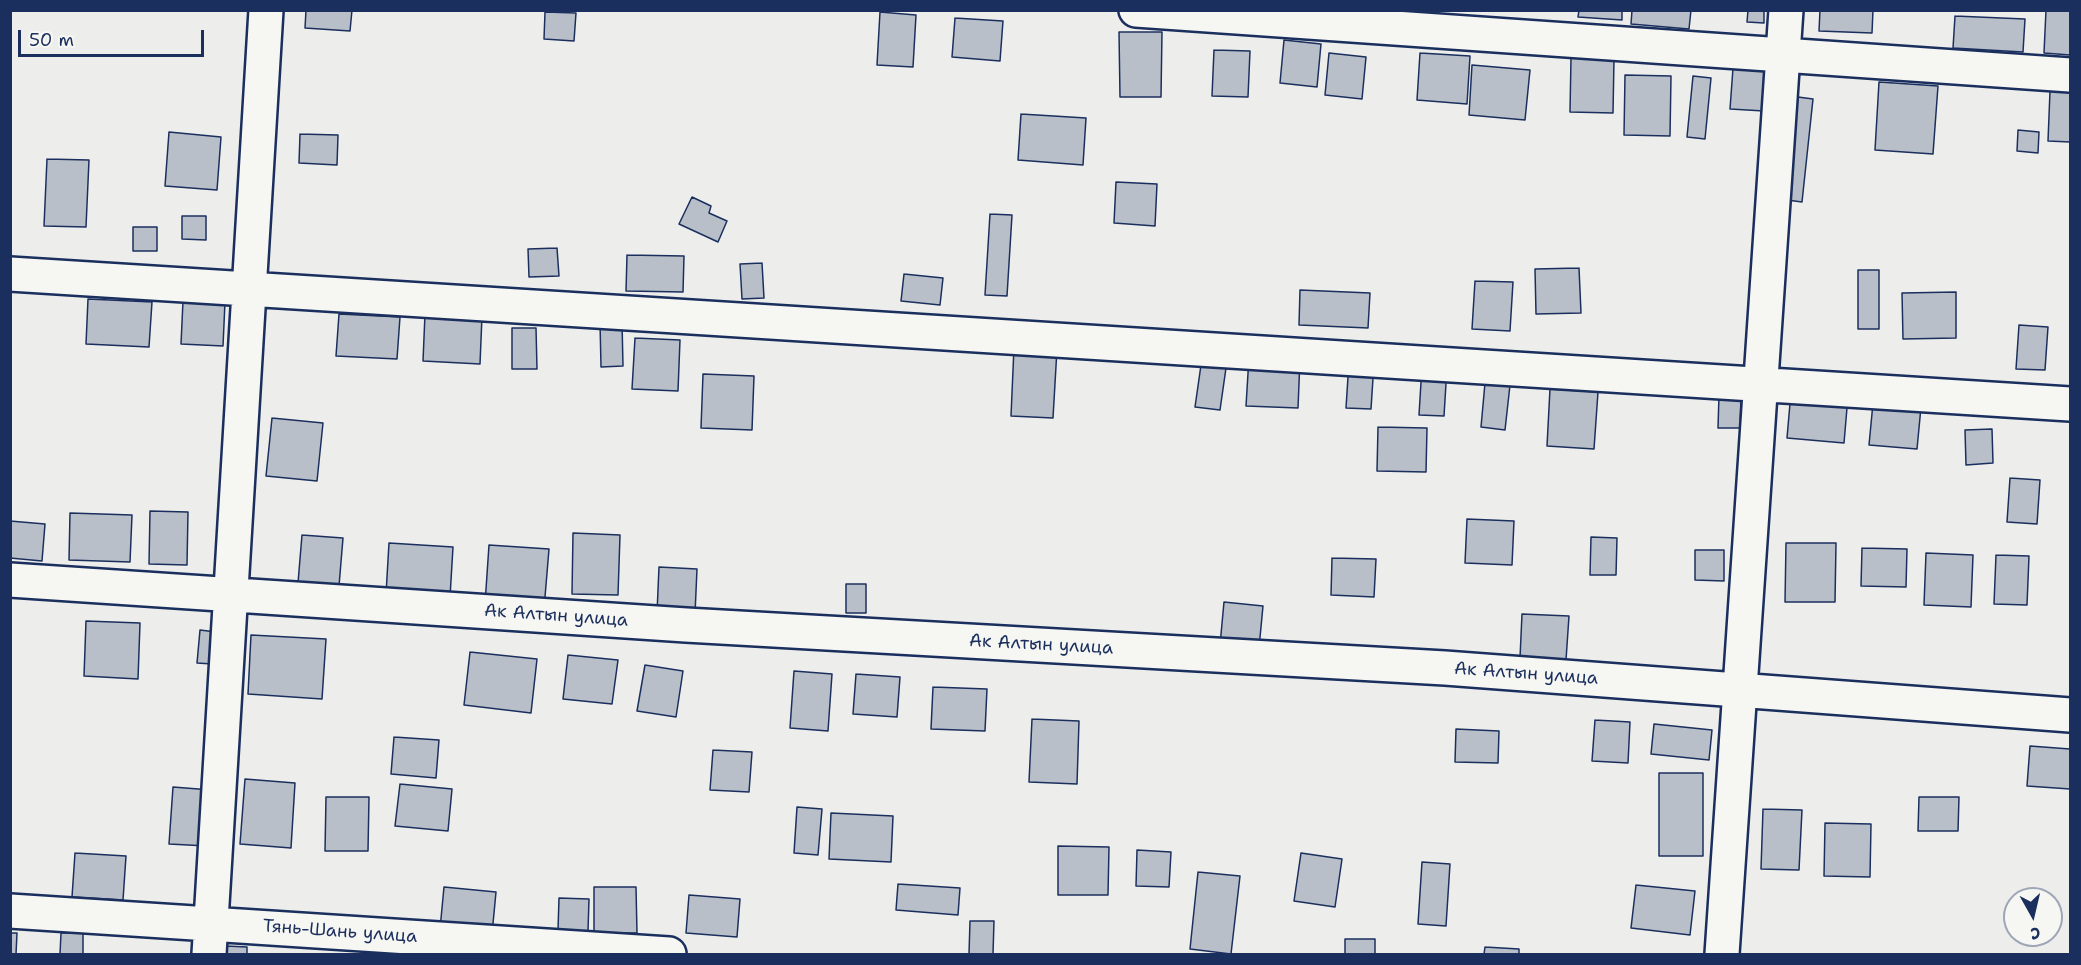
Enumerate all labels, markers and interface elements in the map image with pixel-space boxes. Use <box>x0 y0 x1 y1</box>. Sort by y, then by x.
scale bar <box>21 18 207 56</box>
text: 50 m <box>29 28 74 52</box>
street label: Ак Алтын улица <box>483 600 629 632</box>
street label: Ак Алтын улица <box>968 630 1114 660</box>
street label: Ак Алтын улица <box>1453 658 1599 690</box>
north arrow <box>2003 887 2063 947</box>
street label: Тянь-Шань улица <box>262 916 418 948</box>
text: С <box>2029 922 2042 944</box>

